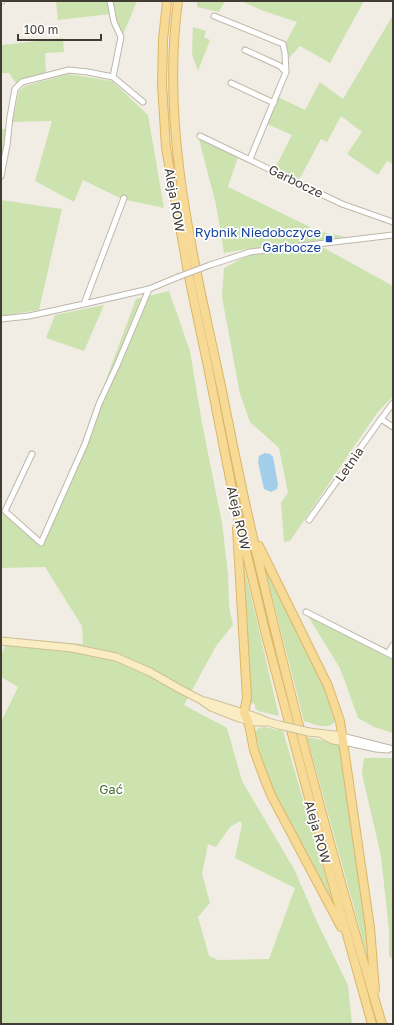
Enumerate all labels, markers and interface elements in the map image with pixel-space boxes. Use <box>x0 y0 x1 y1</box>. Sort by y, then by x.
scale bar <box>18 16 101 42</box>
text: 100 m <box>24 22 58 37</box>
street label: Garbocze <box>266 161 326 201</box>
street label: Aleja ROW <box>161 167 189 234</box>
place label: Rybnik Niedobczyce Garbocze <box>195 224 321 255</box>
marker: Rybnik Niedobczyce Garbocze <box>324 234 334 244</box>
street label: Letnia <box>331 443 367 485</box>
street label: Aleja ROW <box>224 485 254 552</box>
park label: Gać <box>99 781 123 797</box>
street label: Aleja ROW <box>301 799 335 866</box>

